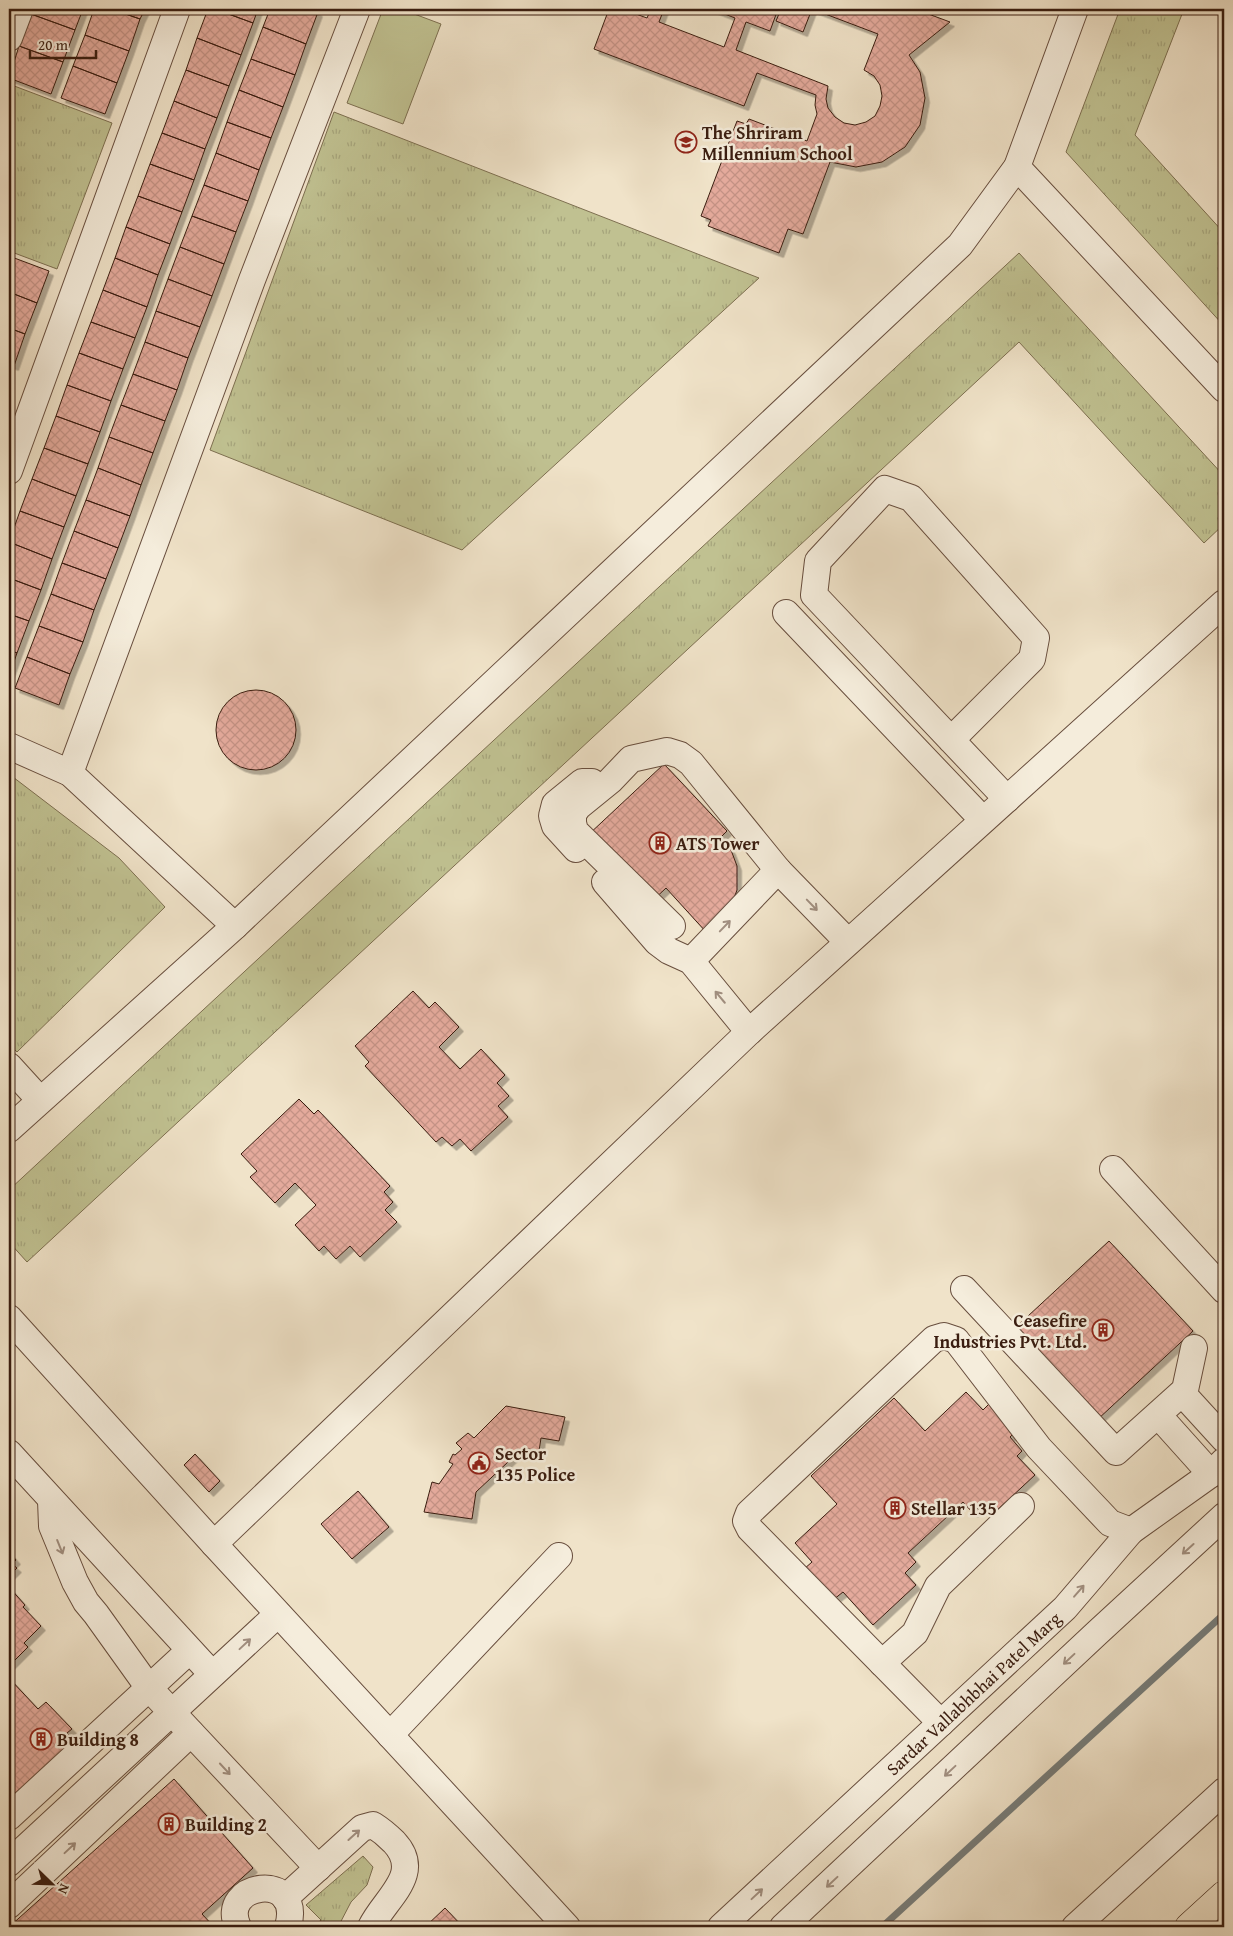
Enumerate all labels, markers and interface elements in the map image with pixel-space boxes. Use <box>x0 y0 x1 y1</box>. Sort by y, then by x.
scale bar <box>30 28 96 60</box>
text: 20 m <box>38 34 69 55</box>
place label: The Shriram Millennium School <box>702 119 853 167</box>
school or university icon: The Shriram Millennium School <box>674 130 698 154</box>
place label: ATS Tower <box>676 830 760 857</box>
building icon: ATS Tower <box>648 831 672 855</box>
one-way arrow <box>806 899 818 912</box>
one-way arrow <box>719 920 731 933</box>
one-way arrow <box>715 990 726 1003</box>
place label: Ceasefire Industries Pvt. Ltd. <box>934 1307 1087 1355</box>
building icon: Ceasefire Industries Pvt. Ltd. <box>1091 1318 1115 1342</box>
place label: Sector 135 Police <box>495 1440 575 1488</box>
public building icon: Sector 135 Police <box>467 1451 491 1475</box>
place label: Stellar 135 <box>911 1495 997 1522</box>
building icon: Stellar 135 <box>883 1496 907 1520</box>
one-way arrow <box>56 1539 66 1554</box>
one-way arrow <box>1182 1543 1195 1555</box>
one-way arrow <box>1074 1585 1085 1598</box>
street label: Sardar Vallabhbhai Patel Marg <box>880 1605 1067 1781</box>
one-way arrow <box>238 1638 251 1650</box>
one-way arrow <box>1062 1653 1075 1665</box>
place label: Building 8 <box>57 1726 139 1753</box>
building icon: Building 8 <box>29 1727 53 1751</box>
one-way arrow <box>219 1763 231 1775</box>
one-way arrow <box>944 1765 957 1777</box>
place label: Building 2 <box>185 1811 267 1838</box>
building icon: Building 2 <box>157 1812 181 1836</box>
one-way arrow <box>347 1829 360 1841</box>
one-way arrow <box>63 1842 76 1854</box>
north arrow <box>28 1858 78 1908</box>
one-way arrow <box>825 1876 838 1888</box>
text: N <box>53 1881 75 1898</box>
one-way arrow <box>751 1888 764 1900</box>

